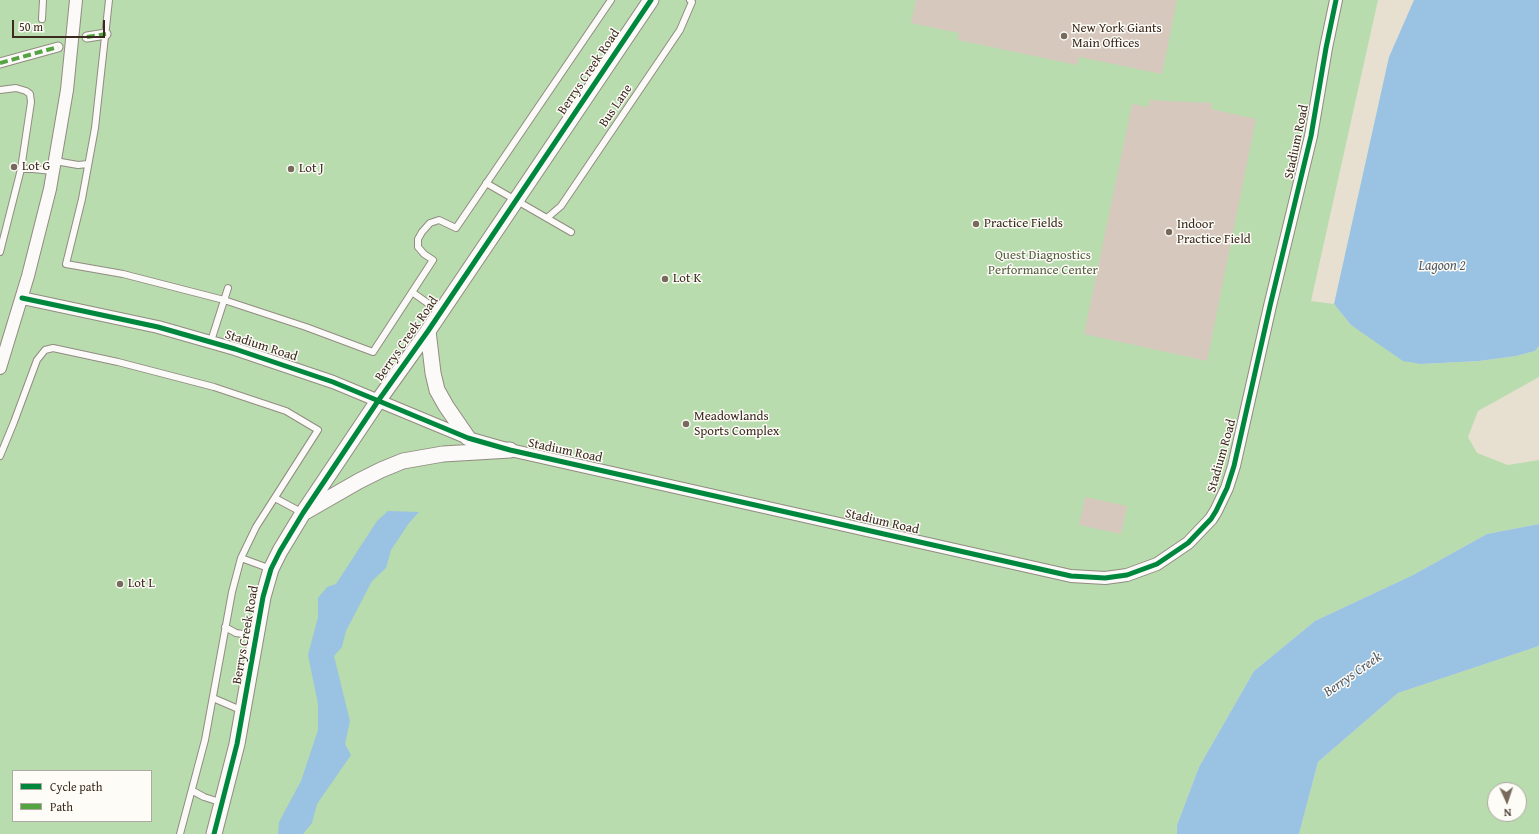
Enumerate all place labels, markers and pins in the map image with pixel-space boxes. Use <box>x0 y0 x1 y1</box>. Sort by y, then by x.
place label: New York Giants Main Offices <box>1072 21 1162 52</box>
marker: New York Giants Main Offices <box>1059 31 1069 41</box>
place label: Lot G <box>22 159 50 175</box>
place label: Lot J <box>299 161 324 177</box>
marker: Lot G <box>9 162 19 172</box>
marker: Lot J <box>286 164 296 174</box>
place label: Practice Fields <box>984 216 1063 232</box>
place label: Indoor Practice Field <box>1177 217 1251 248</box>
marker: Practice Fields <box>971 219 981 229</box>
marker: Indoor Practice Field <box>1164 227 1174 237</box>
place label: Lot K <box>673 271 701 287</box>
marker: Lot K <box>660 274 670 284</box>
place label: Meadowlands Sports Complex <box>694 409 779 440</box>
marker: Meadowlands Sports Complex <box>681 419 691 429</box>
place label: Lot L <box>128 576 155 592</box>
marker: Lot L <box>115 579 125 589</box>

